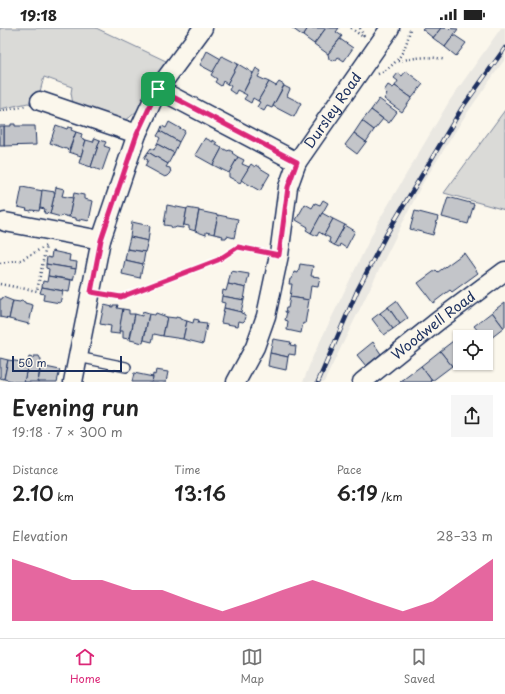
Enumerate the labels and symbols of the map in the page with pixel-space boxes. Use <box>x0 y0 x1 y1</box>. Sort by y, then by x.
street label: Dursley Road <box>299 68 366 152</box>
pin <box>141 72 175 106</box>
street label: Woodwell Road <box>386 286 480 365</box>
scale bar <box>12 354 122 373</box>

